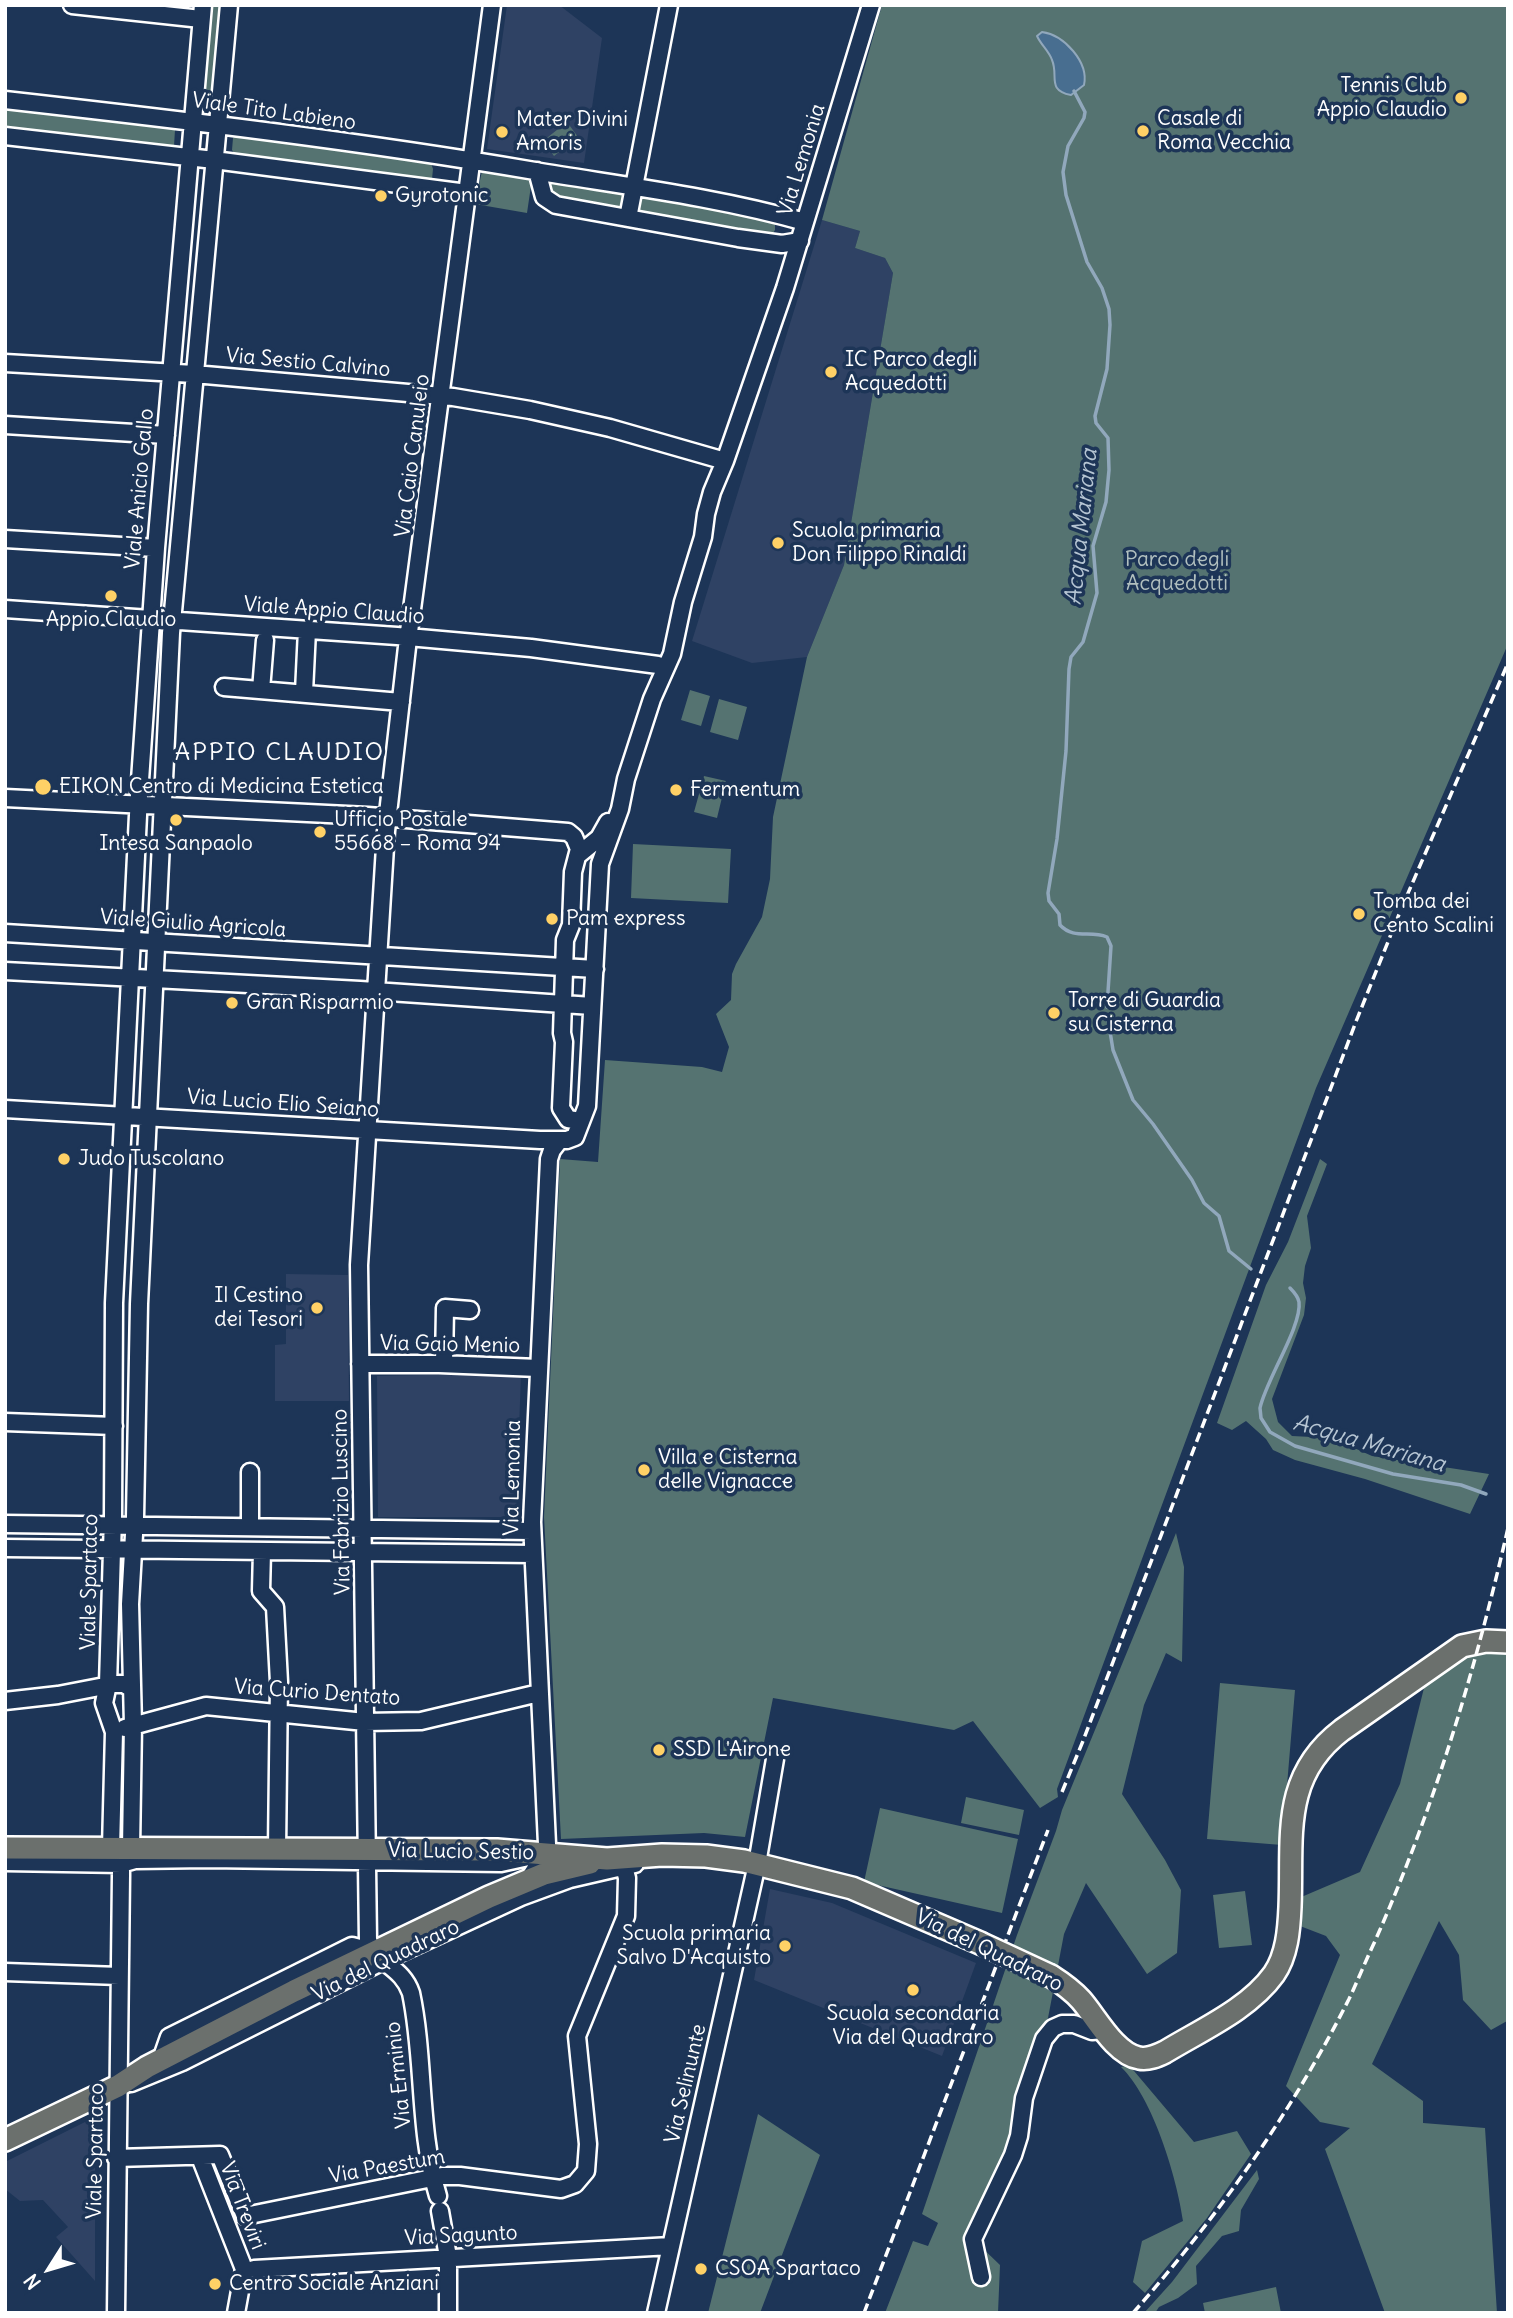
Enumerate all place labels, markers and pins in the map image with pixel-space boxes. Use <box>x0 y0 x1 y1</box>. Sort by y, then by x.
place label: Tennis Club Appio Claudio <box>1317 73 1447 123</box>
marker: Tennis Club Appio Claudio <box>1453 90 1469 106</box>
place label: Casale di Roma Vecchia <box>1157 106 1291 156</box>
place label: Mater Divini Amoris <box>516 107 628 157</box>
marker: Casale di Roma Vecchia <box>1135 123 1151 139</box>
marker: Mater Divini Amoris <box>494 124 510 140</box>
place label: Gyrotonic <box>395 183 489 209</box>
marker: Gyrotonic <box>373 188 389 204</box>
place label: IC Parco degli Acquedotti <box>845 347 977 397</box>
marker: IC Parco degli Acquedotti <box>823 364 839 380</box>
place label: Scuola primaria Don Filippo Rinaldi <box>792 518 967 568</box>
marker: Scuola primaria Don Filippo Rinaldi <box>770 535 786 551</box>
marker: Appio Claudio <box>103 588 119 604</box>
place label: Appio Claudio <box>46 607 176 633</box>
place label: EIKON Centro di Medicina Estetica <box>59 774 384 800</box>
marker: EIKON Centro di Medicina Estetica <box>33 777 53 797</box>
place label: Fermentum <box>690 777 800 803</box>
marker: Fermentum <box>668 782 684 798</box>
place label: Ufficio Postale 55668 – Roma 94 <box>334 807 501 857</box>
marker: Intesa Sanpaolo <box>168 812 184 828</box>
marker: Ufficio Postale 55668 – Roma 94 <box>312 824 328 840</box>
place label: Intesa Sanpaolo <box>99 831 253 857</box>
place label: Tomba dei Cento Scalini <box>1373 889 1494 939</box>
place label: Pam express <box>566 906 686 932</box>
marker: Tomba dei Cento Scalini <box>1351 906 1367 922</box>
marker: Pam express <box>544 911 560 927</box>
place label: Torre di Guardia su Cisterna <box>1068 988 1221 1038</box>
place label: Gran Risparmio <box>246 990 394 1016</box>
marker: Gran Risparmio <box>224 995 240 1011</box>
marker: Torre di Guardia su Cisterna <box>1046 1005 1062 1021</box>
place label: Judo Tuscolano <box>78 1146 224 1172</box>
marker: Judo Tuscolano <box>56 1151 72 1167</box>
place label: Il Cestino dei Tesori <box>214 1283 303 1333</box>
marker: Il Cestino dei Tesori <box>309 1300 325 1316</box>
place label: Villa e Cisterna delle Vignacce <box>658 1445 798 1495</box>
marker: Villa e Cisterna delle Vignacce <box>636 1462 652 1478</box>
place label: SSD L'Airone <box>673 1737 791 1763</box>
marker: SSD L'Airone <box>651 1742 667 1758</box>
place label: Scuola primaria Salvo D'Acquisto <box>617 1921 771 1971</box>
marker: Scuola primaria Salvo D'Acquisto <box>777 1938 793 1954</box>
marker: Scuola secondaria Via del Quadraro <box>905 1982 921 1998</box>
place label: Scuola secondaria Via del Quadraro <box>827 2001 999 2051</box>
place label: CSOA Spartaco <box>715 2256 861 2282</box>
marker: CSOA Spartaco <box>693 2261 709 2277</box>
place label: Centro Sociale Anziani <box>229 2271 439 2297</box>
marker: Centro Sociale Anziani <box>207 2276 223 2292</box>

